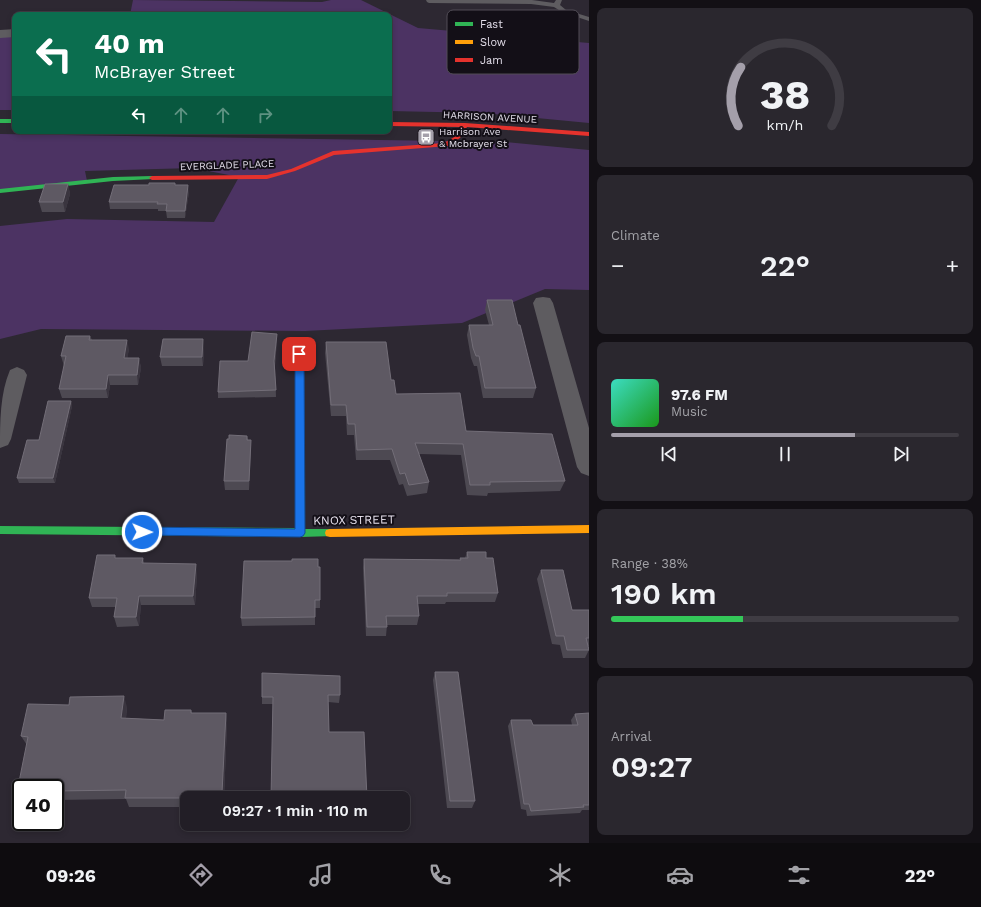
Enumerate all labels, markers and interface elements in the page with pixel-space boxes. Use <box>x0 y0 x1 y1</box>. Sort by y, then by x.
legend <box>447 10 579 74</box>
text: Fast <box>480 18 503 31</box>
text: 40 m <box>94 27 164 60</box>
icon: left <box>28 28 80 80</box>
text: Slow <box>480 36 506 49</box>
text: Jam <box>480 54 503 67</box>
text: McBrayer Street <box>94 61 235 82</box>
text: 38 <box>760 69 810 118</box>
icon: left <box>128 104 150 126</box>
icon: ahead <box>170 104 192 126</box>
icon: ahead <box>212 104 234 126</box>
icon: right <box>254 104 276 126</box>
street label: HARRISON AVENUE <box>443 109 537 125</box>
text: km/h <box>767 116 803 132</box>
place label: Harrison Ave & Mcbrayer St <box>439 126 508 149</box>
bus stop icon: Harrison Ave & Mcbrayer St <box>416 127 436 147</box>
street label: EVERGLADE PLACE <box>180 158 274 172</box>
text: Climate <box>611 228 660 243</box>
text: 22° <box>760 248 810 283</box>
text: − <box>611 253 624 278</box>
text: + <box>946 253 959 278</box>
pin <box>282 337 316 371</box>
icon: arrive <box>288 343 310 365</box>
text: 97.6 FM <box>671 386 728 404</box>
text: Music <box>671 404 708 419</box>
icon: previous <box>658 443 680 465</box>
icon: pause <box>774 443 796 465</box>
icon: next <box>890 443 912 465</box>
position arrow <box>121 511 163 553</box>
street label: KNOX STREET <box>313 512 395 528</box>
text: Range · 38% <box>611 556 688 571</box>
text: 190 km <box>611 576 717 611</box>
text: Arrival <box>611 729 652 744</box>
text: 09:27 <box>611 749 692 784</box>
speed limit sign: 40 <box>12 779 64 831</box>
text: 09:27 · 1 min · 110 m <box>222 802 368 820</box>
icon: directions <box>187 861 215 889</box>
icon: music <box>307 861 335 889</box>
icon: phone <box>426 861 454 889</box>
icon: climate <box>546 861 574 889</box>
icon: car <box>666 861 694 889</box>
icon: filters <box>785 861 813 889</box>
text: 09:26 <box>46 865 96 886</box>
text: 22° <box>905 865 935 886</box>

